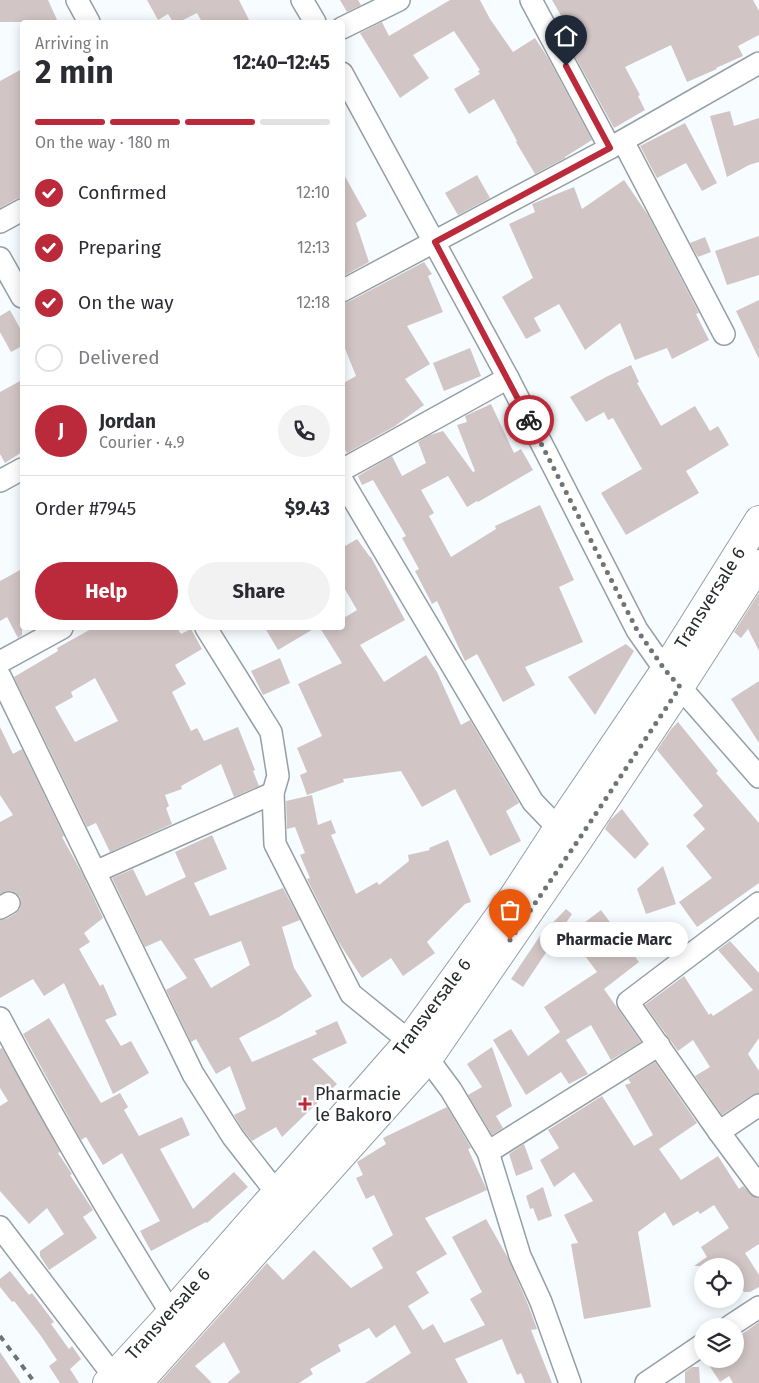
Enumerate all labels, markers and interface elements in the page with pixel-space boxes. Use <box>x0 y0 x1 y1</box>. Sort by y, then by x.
pin <box>545 15 587 66</box>
icon: home <box>552 22 580 50</box>
text: Arriving in <box>35 34 109 53</box>
text: 12:40–12:45 <box>233 51 330 74</box>
text: 2 min <box>35 53 114 91</box>
text: On the way · 180 m <box>35 133 170 152</box>
icon: check <box>35 179 63 207</box>
text: Confirmed <box>78 181 167 204</box>
text: 12:10 <box>296 183 330 202</box>
icon: check <box>35 234 63 262</box>
text: Preparing <box>78 236 161 259</box>
text: 12:13 <box>297 238 330 257</box>
icon: check <box>35 289 63 317</box>
text: On the way <box>78 291 174 314</box>
text: 12:18 <box>296 293 330 312</box>
text: Delivered <box>78 346 160 369</box>
courier <box>504 395 554 445</box>
button: phone <box>278 405 330 457</box>
icon: bike <box>515 406 543 434</box>
text: Jordan <box>99 410 156 433</box>
text: J <box>58 419 64 442</box>
text: Courier · 4.9 <box>99 433 185 452</box>
text: Order #7945 <box>35 497 136 520</box>
text: $9.43 <box>285 497 330 520</box>
street label: Transversale 6 <box>670 543 750 653</box>
button: Help <box>35 562 178 620</box>
button: Share <box>188 562 330 620</box>
pin <box>489 889 531 940</box>
icon: bag <box>496 896 524 924</box>
callout: Pharmacie Marc <box>540 922 688 958</box>
text: Pharmacie Marc <box>556 930 672 949</box>
street label: Transversale 6 <box>388 954 476 1060</box>
place label: Pharmacie le Bakoro <box>315 1083 401 1126</box>
marker: Pharmacie le Bakoro <box>299 1098 311 1110</box>
map controls <box>694 1258 744 1368</box>
button: locate <box>694 1258 744 1308</box>
street label: Transversale 6 <box>121 1264 215 1364</box>
button: layers <box>694 1318 744 1368</box>

